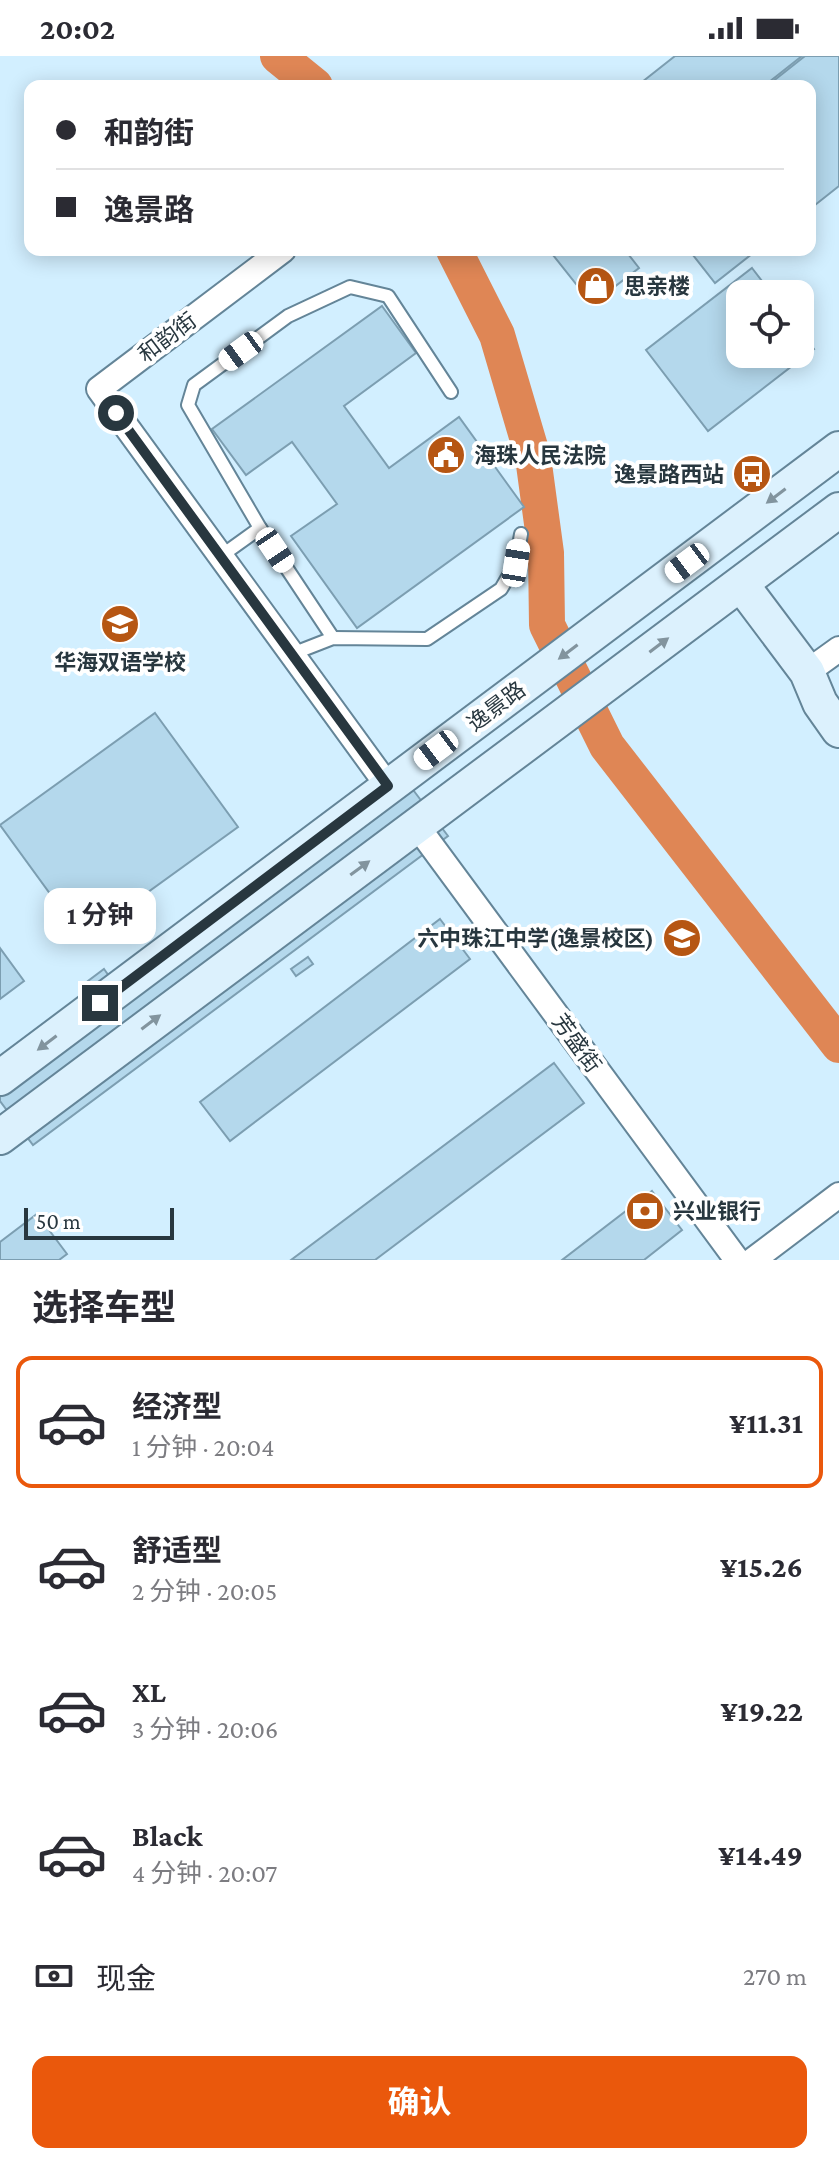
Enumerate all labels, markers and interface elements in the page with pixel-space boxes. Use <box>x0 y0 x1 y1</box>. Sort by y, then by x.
text: 20:02 <box>40 12 115 45</box>
text: 和韵街 <box>104 116 194 149</box>
text: 逸景路 <box>104 193 194 226</box>
shop icon: 思亲楼 <box>575 265 617 307</box>
place label: 思亲楼 <box>624 274 690 299</box>
map controls <box>726 280 814 368</box>
button: locate <box>726 280 814 368</box>
street label: 和韵街 <box>133 308 201 367</box>
car <box>215 327 267 375</box>
route start <box>98 395 134 431</box>
public building icon: 海珠人民法院 <box>425 434 467 476</box>
place label: 海珠人民法院 <box>474 443 606 468</box>
bus stop icon: 逸景路西站 <box>731 453 773 495</box>
place label: 逸景路西站 <box>614 462 724 487</box>
one-way arrow <box>766 488 787 503</box>
car <box>252 523 298 577</box>
car <box>500 537 532 589</box>
car <box>661 539 713 587</box>
school or university icon: 华海双语学校 <box>99 603 141 645</box>
one-way arrow <box>648 638 669 654</box>
one-way arrow <box>558 643 578 659</box>
place label: 华海双语学校 <box>54 650 186 675</box>
street label: 逸景路 <box>462 677 530 736</box>
car <box>410 726 462 774</box>
one-way arrow <box>350 860 371 876</box>
callout: 1 分钟 <box>44 887 156 943</box>
text: 1 分钟 <box>67 901 133 930</box>
school or university icon: 六中珠江中学(逸景校区) <box>661 917 703 959</box>
place label: 六中珠江中学(逸景校区) <box>417 926 654 952</box>
route end <box>82 985 118 1021</box>
street label: 芳盛街 <box>547 1009 606 1077</box>
one-way arrow <box>141 1015 161 1031</box>
one-way arrow <box>36 1035 58 1051</box>
bank icon: 兴业银行 <box>624 1190 666 1232</box>
place label: 兴业银行 <box>673 1199 761 1224</box>
scale bar <box>24 1204 174 1240</box>
text: 50 m <box>36 1209 81 1234</box>
text: 选择车型 <box>32 1288 176 1328</box>
icon: car <box>36 1386 108 1458</box>
text: 经济型 <box>132 1390 222 1423</box>
text: ¥11.31 <box>729 1406 803 1439</box>
text: 1 分钟 · 20:04 <box>132 1433 275 1462</box>
icon: car <box>36 1530 108 1602</box>
text: 舒适型 <box>132 1534 222 1567</box>
text: ¥15.26 <box>720 1550 803 1583</box>
text: 2 分钟 · 20:05 <box>132 1577 277 1606</box>
icon: car <box>36 1674 108 1746</box>
text: XL <box>132 1675 166 1708</box>
text: ¥19.22 <box>720 1694 803 1727</box>
text: 3 分钟 · 20:06 <box>132 1715 278 1744</box>
icon: car <box>36 1818 108 1890</box>
text: Black <box>132 1819 203 1852</box>
text: ¥14.49 <box>718 1838 803 1871</box>
text: 4 分钟 · 20:07 <box>132 1859 277 1888</box>
icon: cash <box>32 1954 76 1998</box>
text: 现金 <box>96 1962 156 1995</box>
text: 270 m <box>743 1962 807 1991</box>
button: 确认 <box>32 2056 807 2148</box>

